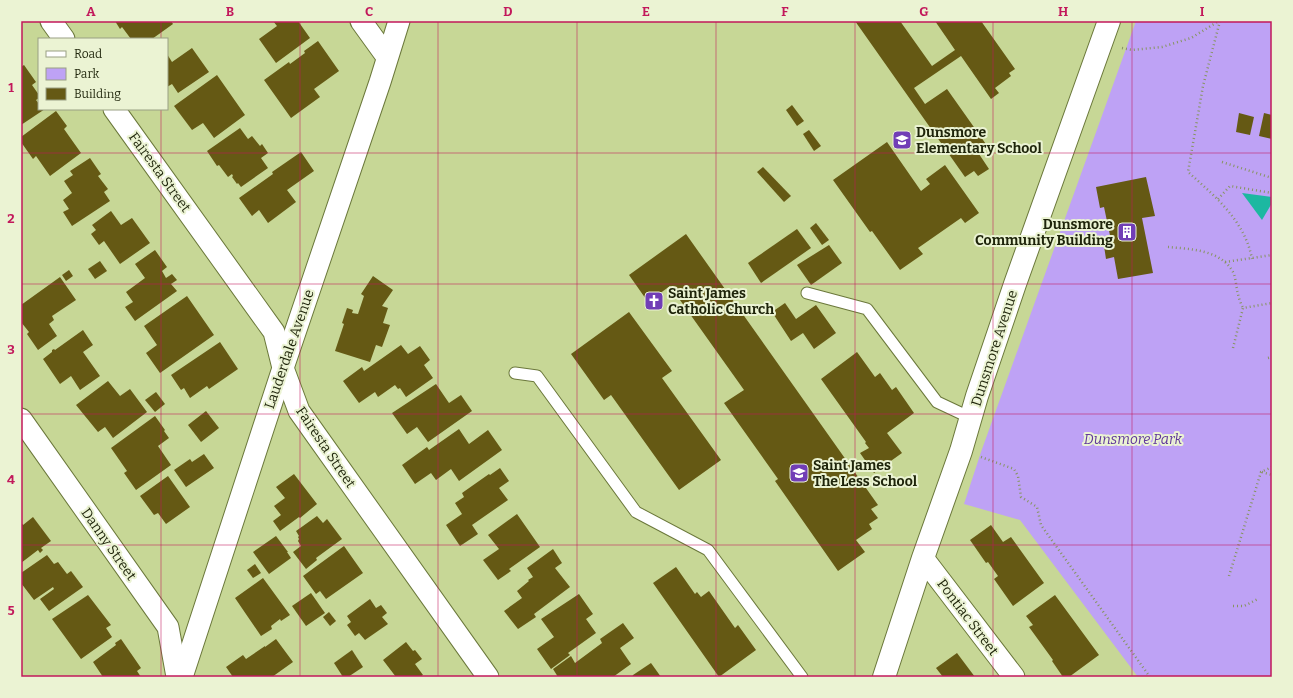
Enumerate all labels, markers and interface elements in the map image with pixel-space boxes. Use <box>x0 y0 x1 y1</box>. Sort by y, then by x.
text: A <box>86 4 96 19</box>
text: B <box>226 4 234 19</box>
text: C <box>365 4 373 19</box>
text: D <box>503 4 513 19</box>
text: E <box>642 4 650 19</box>
text: F <box>781 4 789 19</box>
text: G <box>919 4 929 19</box>
text: H <box>1058 4 1068 19</box>
text: I <box>1200 4 1205 19</box>
legend <box>38 38 168 110</box>
text: Road <box>74 47 102 61</box>
text: Park <box>74 67 100 81</box>
text: 1 <box>8 80 14 95</box>
text: Building <box>74 87 121 101</box>
place label: Dunsmore Elementary School <box>916 124 1042 157</box>
street label: Fairesta Street <box>125 129 194 215</box>
school or university icon: Dunsmore Elementary School <box>891 129 913 151</box>
text: 2 <box>7 211 15 226</box>
place label: Dunsmore Community Building <box>975 216 1113 249</box>
building icon: Dunsmore Community Building <box>1116 221 1138 243</box>
place label: Saint James Catholic Church <box>668 285 774 318</box>
street label: Lauderdale Avenue <box>261 287 318 411</box>
street label: Dunsmore Avenue <box>968 288 1021 408</box>
church icon: Saint James Catholic Church <box>643 290 665 312</box>
text: 3 <box>7 342 15 357</box>
street label: Fairesta Street <box>292 403 359 491</box>
park label: Dunsmore Park <box>1084 431 1183 448</box>
place label: Saint James The Less School <box>813 457 918 490</box>
school or university icon: Saint James The Less School <box>788 462 810 484</box>
text: 4 <box>7 472 15 487</box>
street label: Danny Street <box>77 505 140 584</box>
street label: Pontiac Street <box>933 576 1002 659</box>
text: 5 <box>7 603 15 618</box>

